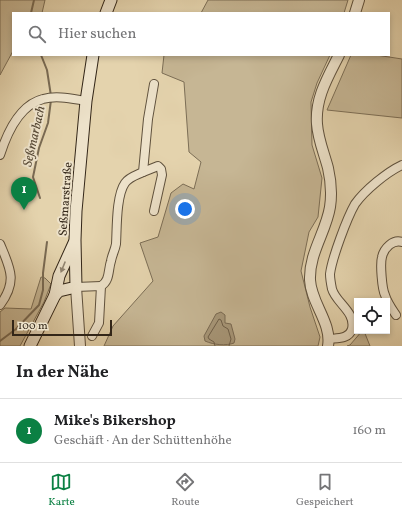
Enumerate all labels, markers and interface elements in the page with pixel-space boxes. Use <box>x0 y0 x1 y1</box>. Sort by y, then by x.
search box <box>12 12 390 56</box>
icon: search <box>26 23 48 45</box>
text: Hier suchen <box>58 24 136 45</box>
water label: Seßmarbach <box>19 104 51 169</box>
street label: Seßmarstraße <box>55 161 77 237</box>
pin: 1 <box>11 177 37 210</box>
your location <box>175 199 195 219</box>
one-way arrow <box>60 261 67 273</box>
map controls <box>354 298 390 334</box>
button: locate <box>354 298 390 334</box>
scale bar <box>12 318 112 337</box>
text: 100 m <box>18 319 48 334</box>
text: In der Nähe <box>16 361 109 384</box>
text: Mike's Bikershop <box>54 411 176 432</box>
text: 1 <box>26 422 32 440</box>
text: 160 m <box>352 422 386 440</box>
text: Geschäft · An der Schüttenhöhe <box>54 432 232 450</box>
tab: Karte <box>48 471 75 510</box>
tab: Route <box>171 471 200 510</box>
tab: Gespeichert <box>296 471 354 510</box>

